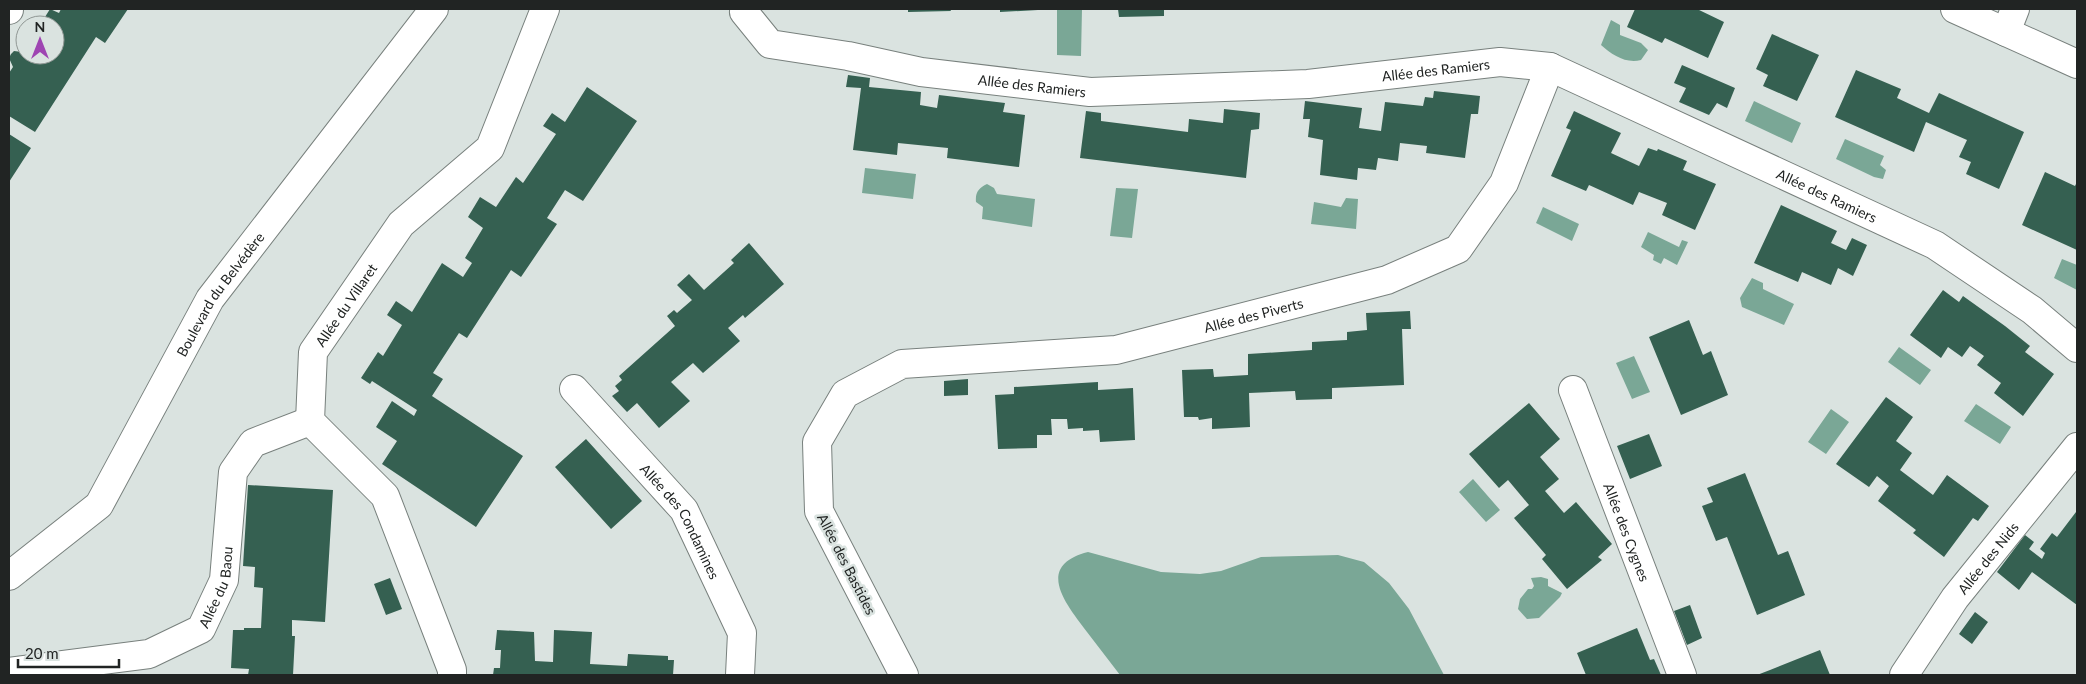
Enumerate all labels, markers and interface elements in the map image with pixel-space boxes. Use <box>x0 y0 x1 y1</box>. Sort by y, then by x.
north arrow <box>15 15 65 65</box>
text: N <box>35 18 45 35</box>
street label: Allée des Ramiers <box>1381 55 1491 84</box>
street label: Allée des Ramiers <box>977 70 1087 100</box>
street label: Allée des Ramiers <box>1774 165 1880 226</box>
street label: Boulevard du Belvédère <box>172 228 267 359</box>
street label: Allée du Villaret <box>311 260 380 349</box>
street label: Allée des Piverts <box>1202 294 1305 335</box>
street label: Allée des Condamines <box>637 460 724 582</box>
street label: Allée des Cygnes <box>1601 480 1654 584</box>
street label: Allée des Bastides <box>814 511 880 617</box>
street label: Allée des Nids <box>1953 519 2021 597</box>
street label: Allée du Baou <box>194 546 235 630</box>
scale bar <box>18 636 119 668</box>
text: 20 m <box>25 644 59 662</box>

